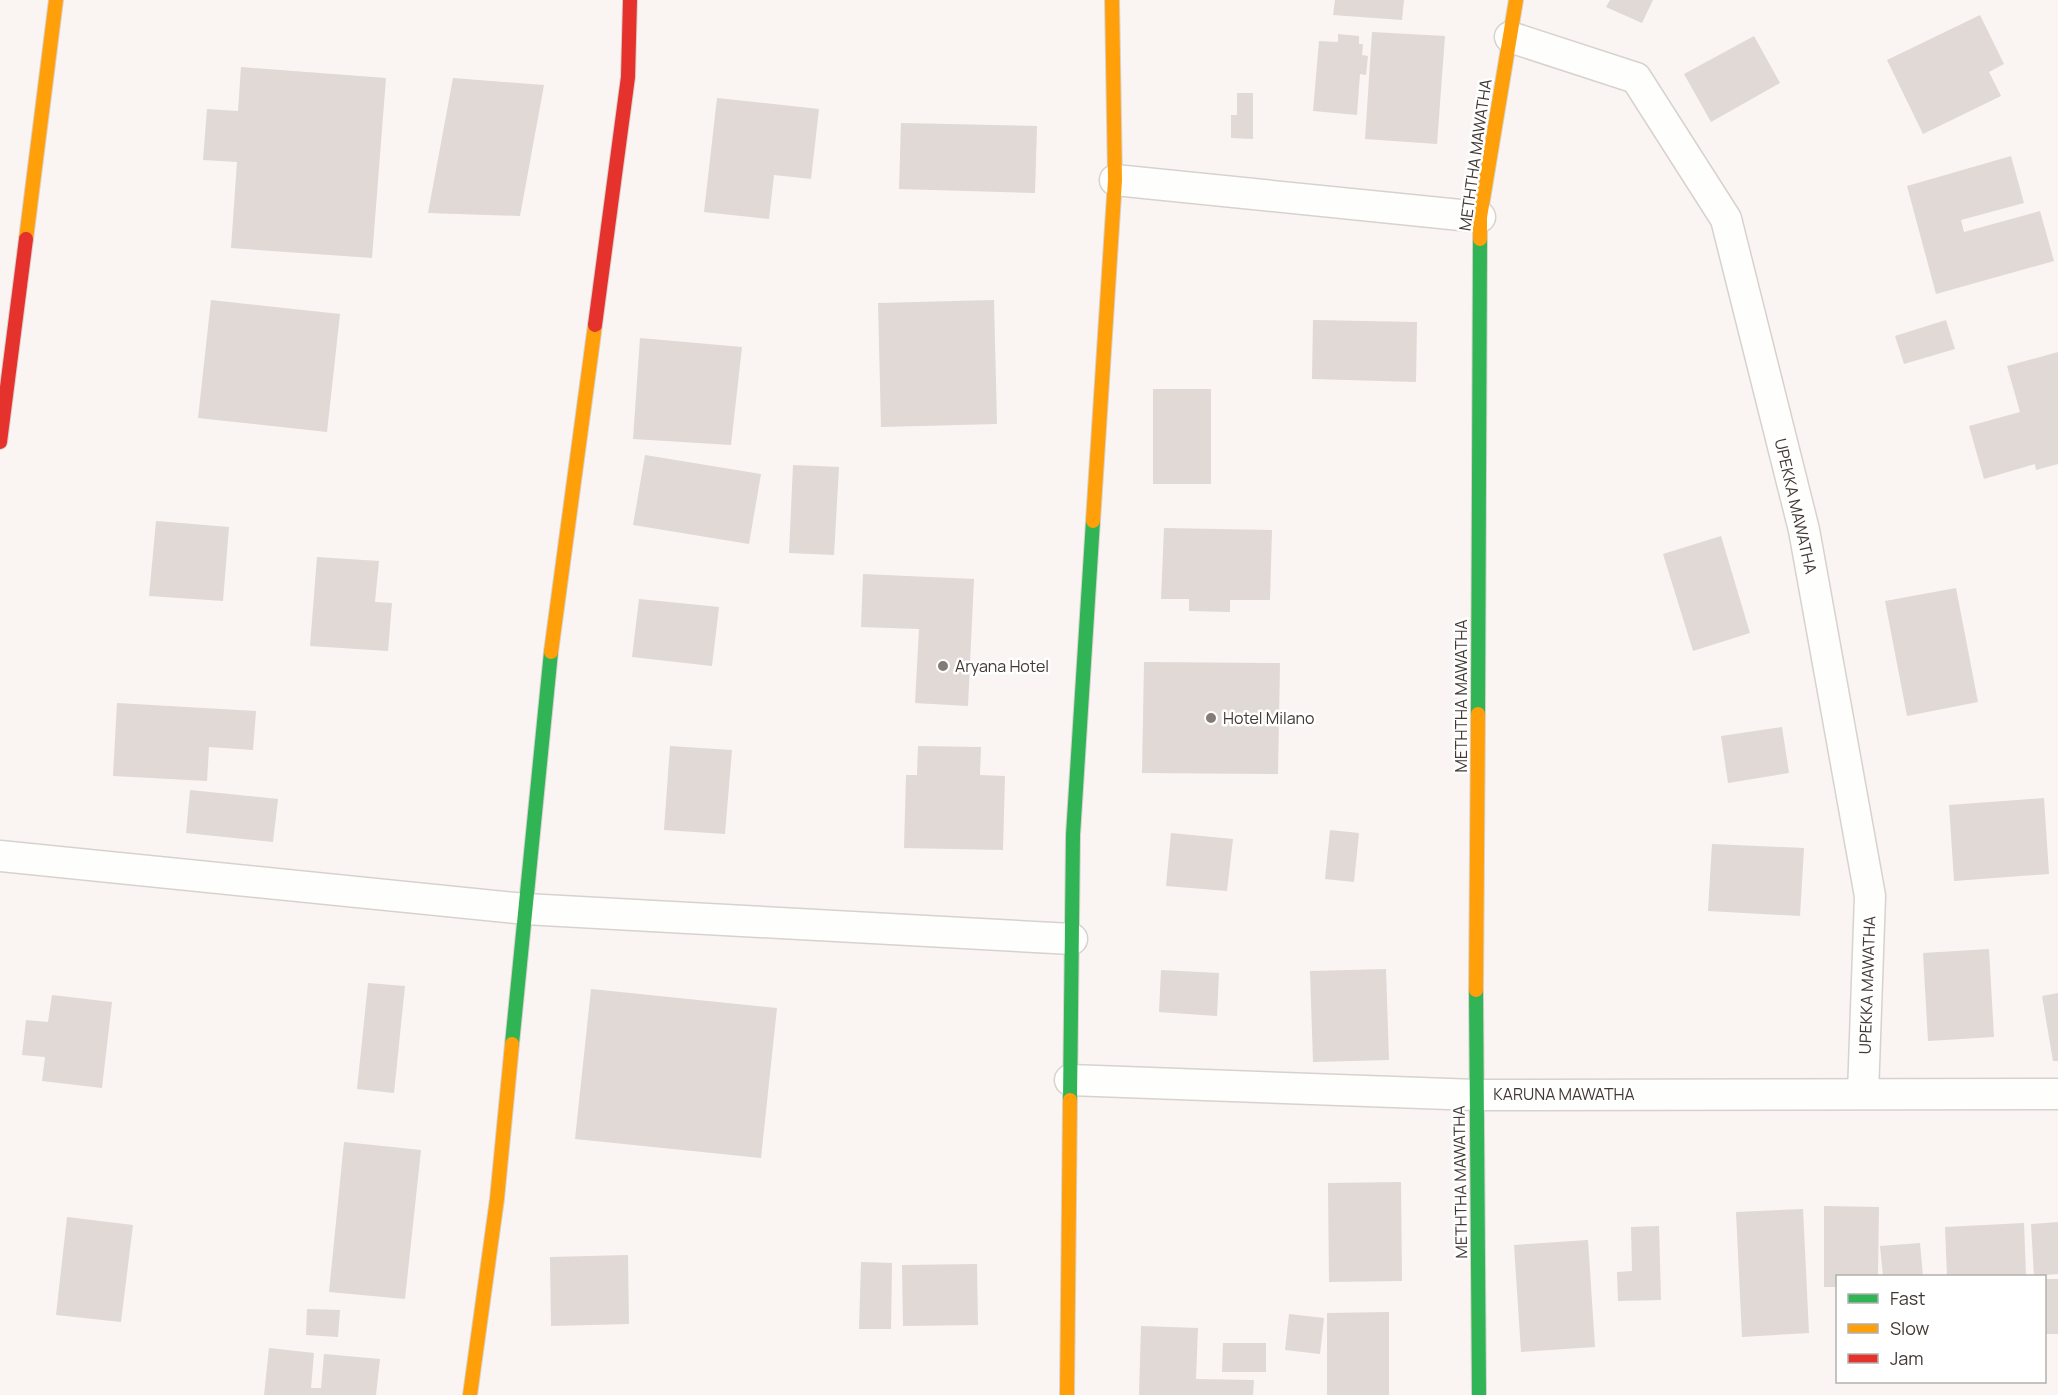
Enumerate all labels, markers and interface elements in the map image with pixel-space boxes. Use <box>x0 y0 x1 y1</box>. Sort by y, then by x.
street label: METHTHA MAWATHA <box>1453 78 1497 232</box>
street label: UPEKKA MAWATHA <box>1770 436 1822 576</box>
street label: METHTHA MAWATHA <box>1450 619 1472 773</box>
place label: Aryana Hotel <box>955 655 1049 677</box>
marker: Aryana Hotel <box>936 659 950 673</box>
place label: Hotel Milano <box>1223 707 1315 729</box>
marker: Hotel Milano <box>1204 711 1218 725</box>
street label: UPEKKA MAWATHA <box>1854 915 1880 1055</box>
street label: KARUNA MAWATHA <box>1493 1083 1635 1105</box>
street label: METHTHA MAWATHA <box>1448 1105 1472 1259</box>
legend <box>1836 1275 2046 1383</box>
text: Fast <box>1890 1286 1925 1310</box>
text: Slow <box>1890 1316 1930 1340</box>
text: Jam <box>1890 1346 1924 1370</box>

